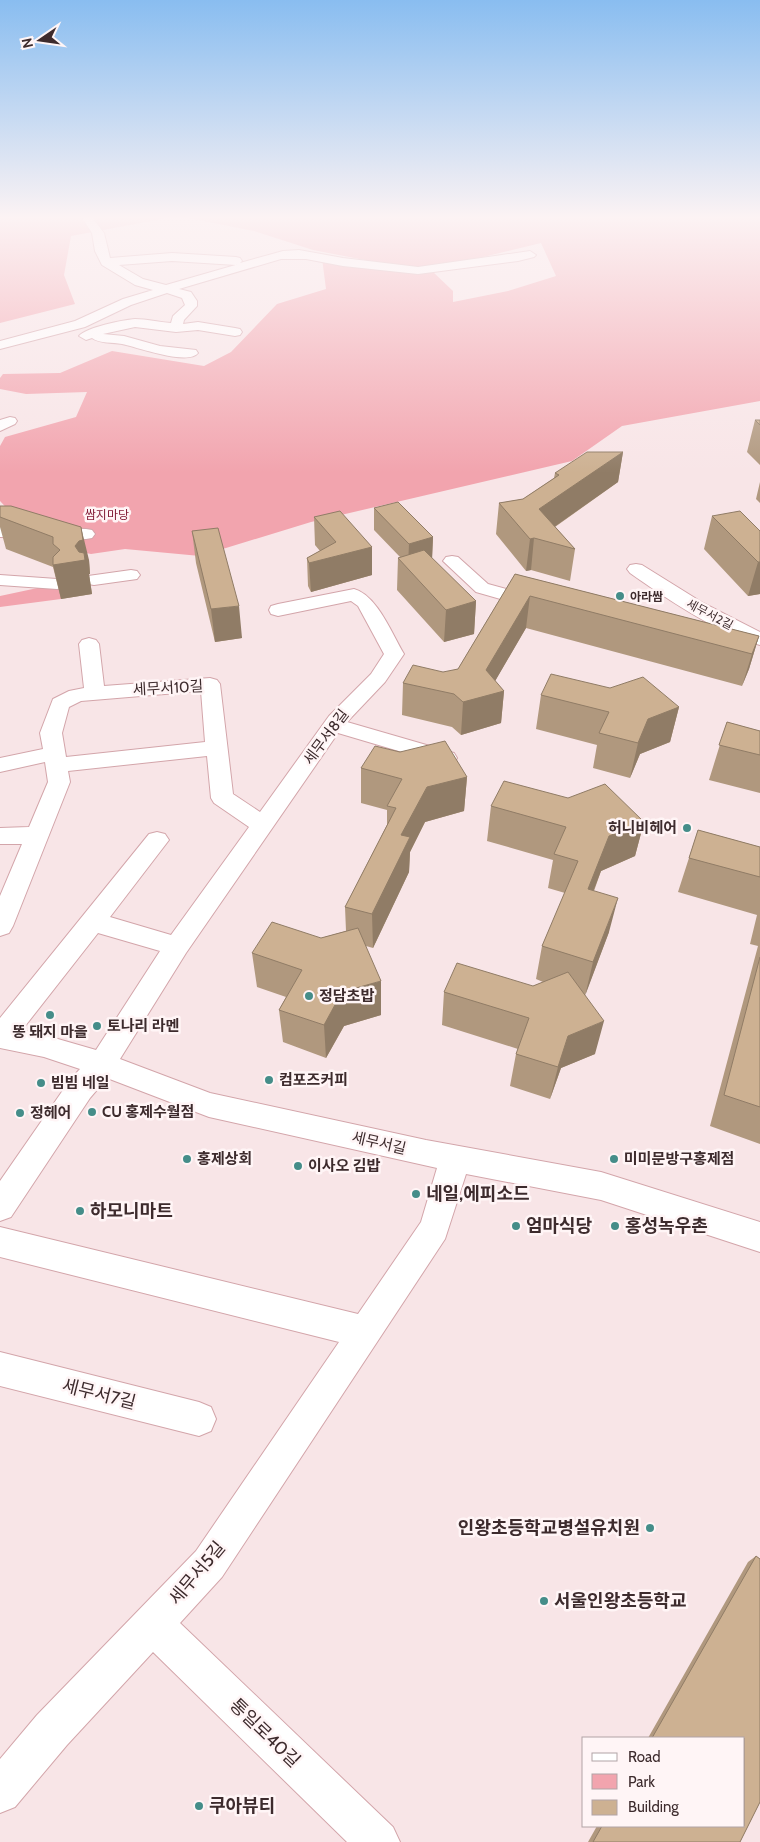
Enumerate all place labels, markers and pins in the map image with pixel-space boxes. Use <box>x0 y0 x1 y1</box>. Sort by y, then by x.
place label: 아라쌈 <box>630 589 663 604</box>
marker: 아라쌈 <box>614 590 626 602</box>
place label: 허니비헤어 <box>608 819 677 837</box>
marker: 허니비헤어 <box>681 822 693 834</box>
place label: 정담초밥 <box>319 987 374 1005</box>
marker: 정담초밥 <box>303 990 315 1002</box>
marker: 똥 돼지 마을 <box>44 1009 56 1021</box>
place label: 토나리 라멘 <box>107 1017 179 1035</box>
marker: 토나리 라멘 <box>91 1020 103 1032</box>
place label: 똥 돼지 마을 <box>12 1023 88 1041</box>
place label: 컴포즈커피 <box>279 1071 348 1089</box>
place label: 빔빔 네일 <box>51 1074 110 1092</box>
marker: 컴포즈커피 <box>263 1074 275 1086</box>
marker: 빔빔 네일 <box>35 1077 47 1089</box>
place label: CU 홍제수월점 <box>102 1103 194 1121</box>
place label: 정헤어 <box>30 1104 71 1122</box>
marker: CU 홍제수월점 <box>86 1106 98 1118</box>
marker: 정헤어 <box>14 1107 26 1119</box>
place label: 홍제상회 <box>197 1150 252 1168</box>
place label: 미미문방구홍제점 <box>624 1150 734 1168</box>
marker: 홍제상회 <box>181 1153 193 1165</box>
marker: 미미문방구홍제점 <box>608 1153 620 1165</box>
place label: 이사오 김밥 <box>308 1157 381 1175</box>
marker: 이사오 김밥 <box>292 1160 304 1172</box>
place label: 네일,에피소드 <box>426 1183 530 1205</box>
marker: 네일,에피소드 <box>410 1188 422 1200</box>
place label: 하모니마트 <box>90 1200 173 1222</box>
marker: 하모니마트 <box>74 1205 86 1217</box>
place label: 엄마식당 <box>526 1215 592 1237</box>
place label: 홍성녹우촌 <box>625 1215 708 1237</box>
marker: 엄마식당 <box>510 1220 522 1232</box>
marker: 홍성녹우촌 <box>609 1220 621 1232</box>
place label: 인왕초등학교병설유치원 <box>458 1517 640 1539</box>
marker: 인왕초등학교병설유치원 <box>644 1522 656 1534</box>
place label: 서울인왕초등학교 <box>554 1590 686 1612</box>
marker: 서울인왕초등학교 <box>538 1595 550 1607</box>
place label: 쿠아뷰티 <box>209 1795 275 1817</box>
marker: 쿠아뷰티 <box>193 1800 205 1812</box>

